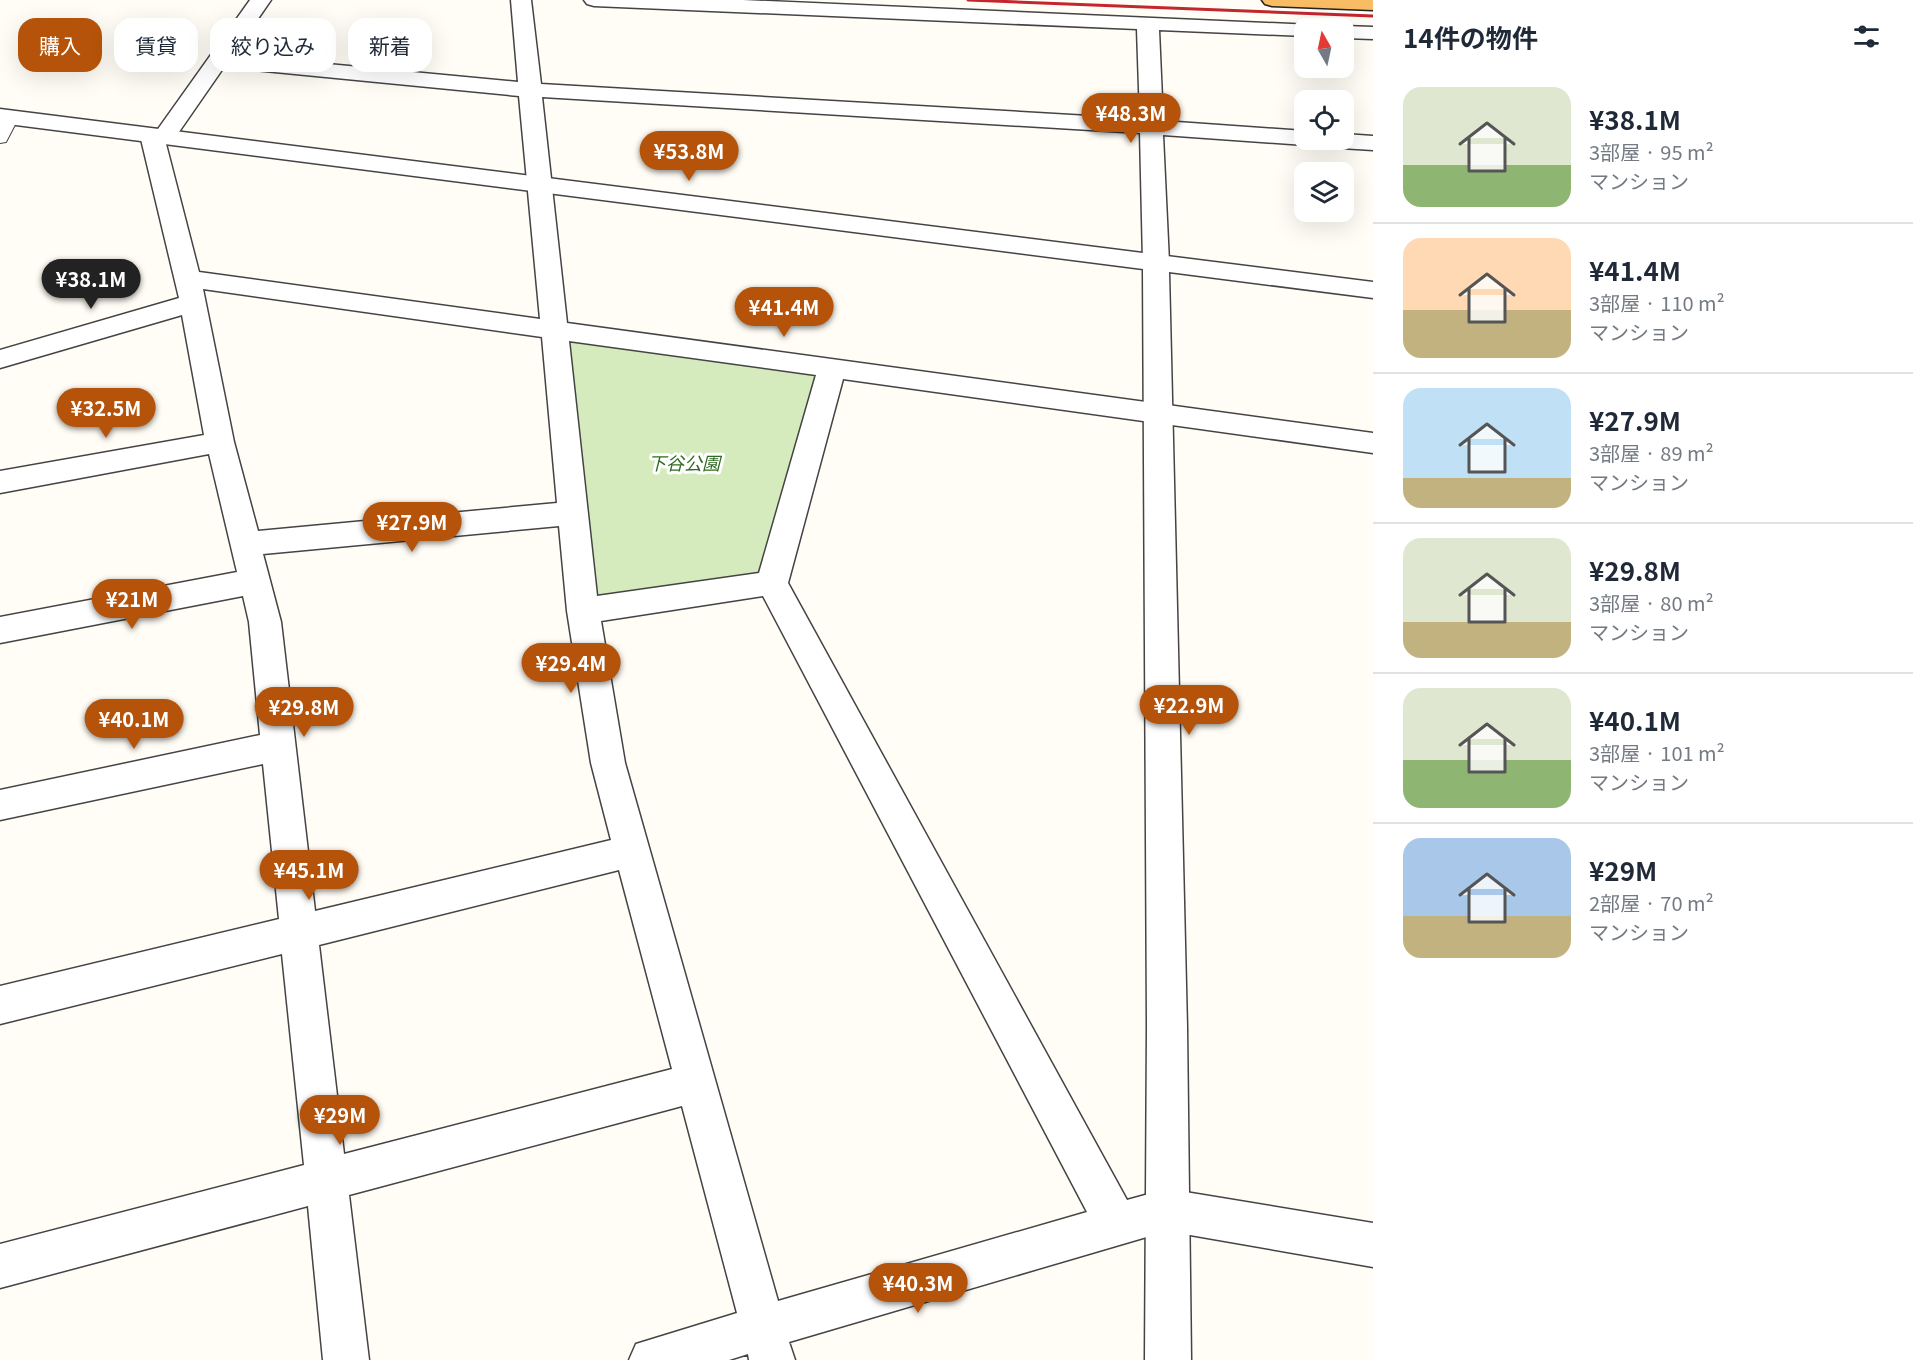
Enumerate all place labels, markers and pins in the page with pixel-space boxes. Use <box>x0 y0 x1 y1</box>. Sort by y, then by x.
pin: ¥48.3M <box>1082 93 1180 144</box>
pin: ¥53.8M <box>640 131 738 182</box>
pin: ¥38.1M <box>42 259 140 310</box>
pin: ¥41.4M <box>735 287 833 338</box>
pin: ¥32.5M <box>57 388 155 439</box>
pin: ¥27.9M <box>363 502 461 553</box>
pin: ¥21M <box>96 579 168 630</box>
pin: ¥29.4M <box>522 643 620 694</box>
pin: ¥22.9M <box>1140 685 1238 736</box>
pin: ¥29.8M <box>255 687 353 738</box>
pin: ¥40.1M <box>85 699 183 750</box>
pin: ¥45.1M <box>260 850 358 901</box>
pin: ¥29M <box>304 1095 376 1146</box>
pin: ¥40.3M <box>869 1263 967 1314</box>

